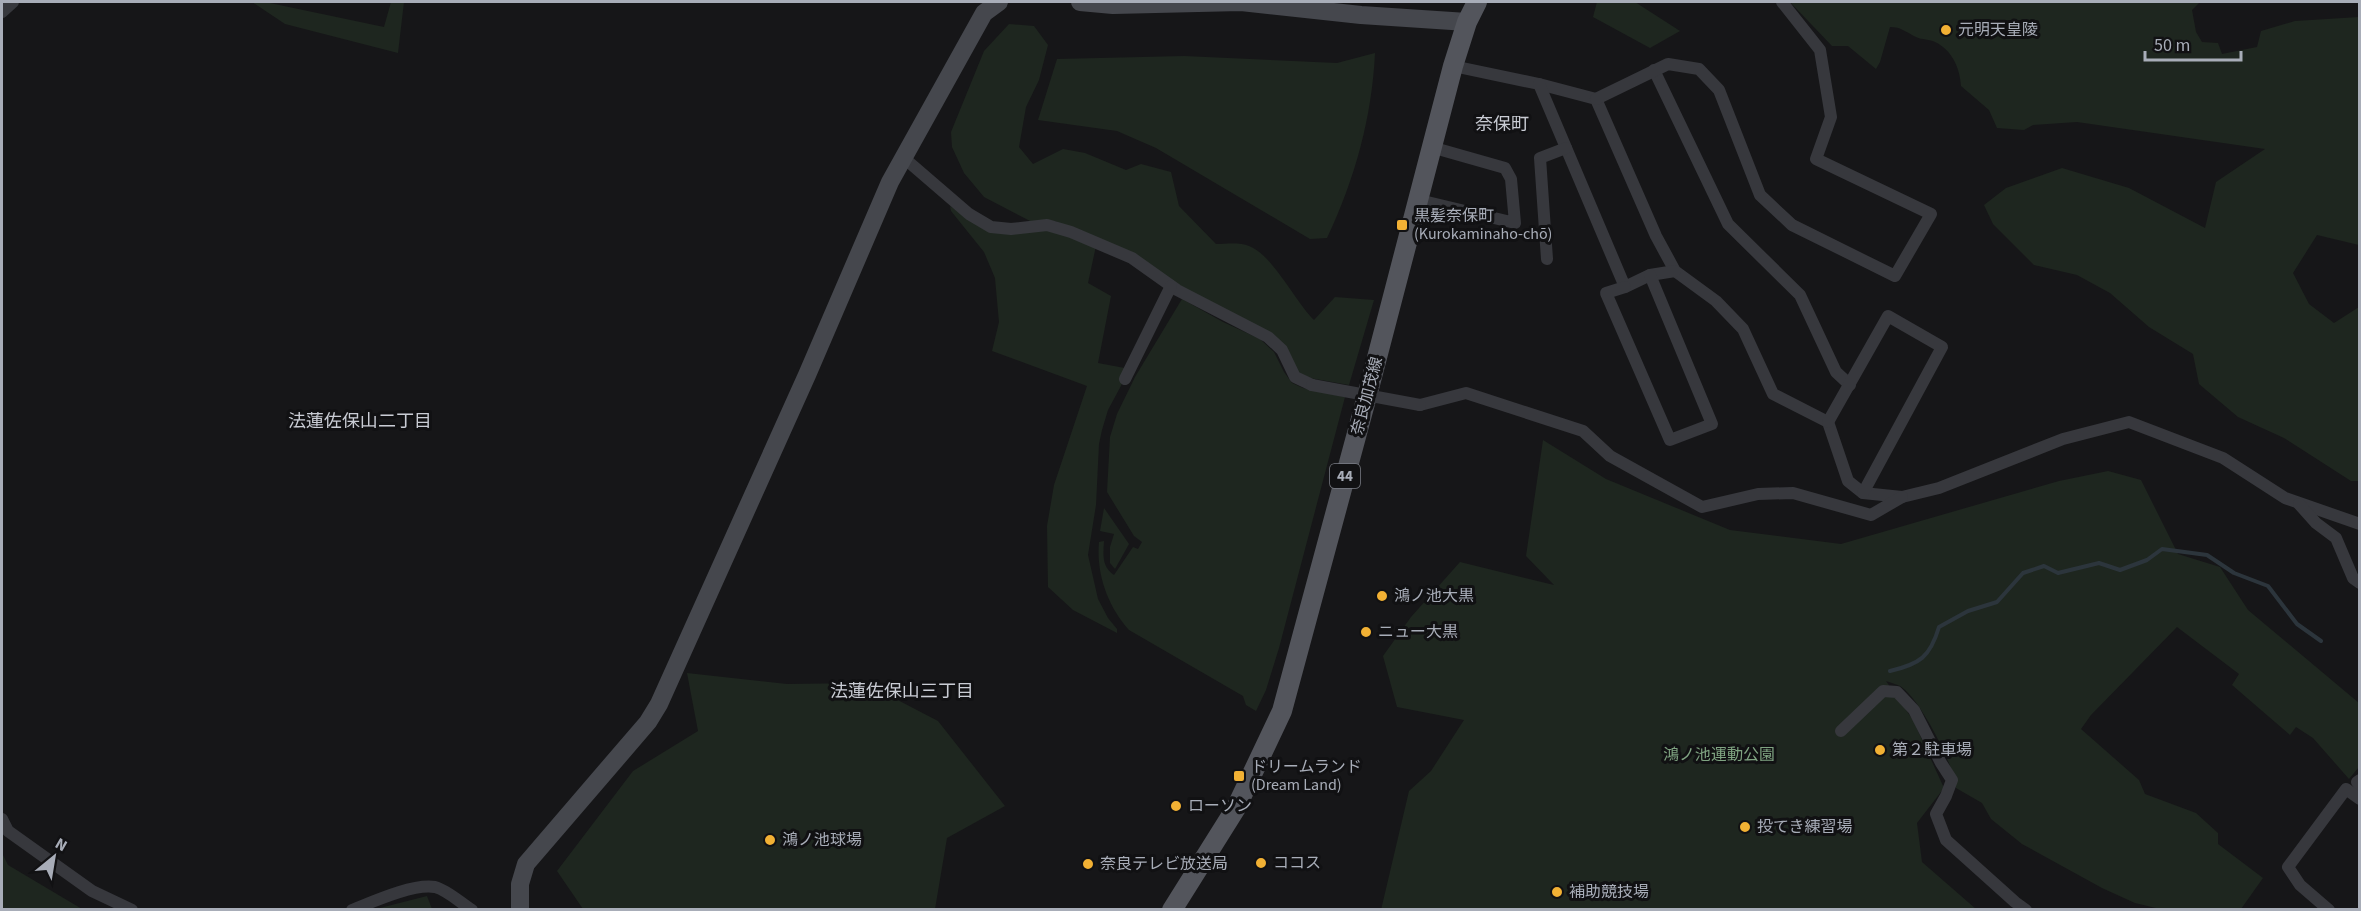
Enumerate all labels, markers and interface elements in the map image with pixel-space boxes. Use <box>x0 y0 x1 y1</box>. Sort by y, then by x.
place label: 元明天皇陵 <box>1958 19 2038 41</box>
marker: 元明天皇陵 <box>1939 23 1953 37</box>
scale bar <box>2145 24 2241 62</box>
text: 50 m <box>2154 33 2190 58</box>
district label: 奈保町 <box>1475 112 1529 137</box>
place label: 黒髪奈保町 (Kurokaminaho-chō) <box>1414 205 1552 245</box>
marker: 黒髪奈保町 (Kurokaminaho-chō) <box>1395 218 1409 232</box>
street label: 奈良加茂線 <box>1346 355 1388 437</box>
district label: 法蓮佐保山二丁目 <box>288 409 432 434</box>
road number: 44 <box>1330 464 1360 488</box>
place label: 鴻ノ池大黒 <box>1394 585 1474 607</box>
marker: 鴻ノ池大黒 <box>1375 589 1389 603</box>
place label: ニュー大黒 <box>1378 621 1458 643</box>
marker: ニュー大黒 <box>1359 625 1373 639</box>
district label: 法蓮佐保山三丁目 <box>830 679 974 704</box>
place label: 第２駐車場 <box>1892 739 1972 761</box>
marker: 第２駐車場 <box>1873 743 1887 757</box>
park label: 鴻ノ池運動公園 <box>1663 744 1775 766</box>
place label: ドリームランド (Dream Land) <box>1251 756 1362 796</box>
marker: ドリームランド (Dream Land) <box>1232 769 1246 783</box>
place label: ローソン <box>1188 795 1252 817</box>
marker: ローソン <box>1169 799 1183 813</box>
place label: 投てき練習場 <box>1757 816 1853 838</box>
marker: 投てき練習場 <box>1738 820 1752 834</box>
north arrow <box>24 827 84 887</box>
place label: 鴻ノ池球場 <box>782 829 862 851</box>
text: N <box>51 833 71 857</box>
marker: 鴻ノ池球場 <box>763 833 777 847</box>
place label: ココス <box>1273 852 1321 874</box>
place label: 奈良テレビ放送局 <box>1100 853 1228 875</box>
marker: ココス <box>1254 856 1268 870</box>
marker: 奈良テレビ放送局 <box>1081 857 1095 871</box>
place label: 補助競技場 <box>1569 881 1649 903</box>
marker: 補助競技場 <box>1550 885 1564 899</box>

